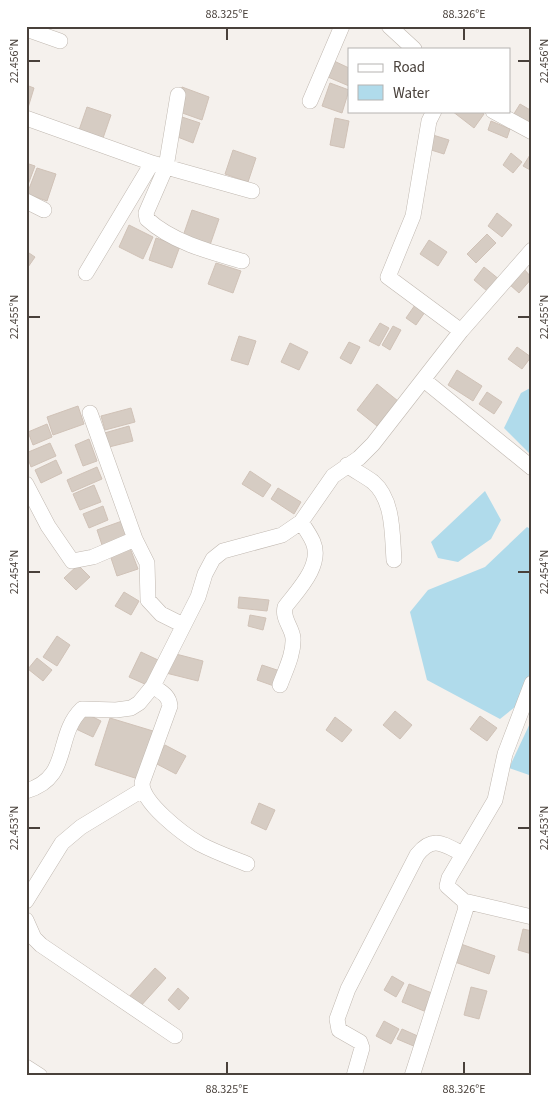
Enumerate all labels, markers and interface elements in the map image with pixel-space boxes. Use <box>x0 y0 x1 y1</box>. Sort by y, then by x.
text: 88.325°E <box>205 6 249 23</box>
text: 88.326°E <box>442 6 486 23</box>
text: 22.456°N <box>6 39 23 83</box>
text: 22.456°N <box>536 39 553 83</box>
legend <box>348 48 510 112</box>
text: Road <box>393 57 425 78</box>
text: Water <box>393 83 430 104</box>
text: 22.455°N <box>6 295 23 339</box>
text: 22.455°N <box>536 295 553 339</box>
text: 22.454°N <box>6 550 23 594</box>
text: 22.454°N <box>536 550 553 594</box>
text: 22.453°N <box>6 806 23 850</box>
text: 22.453°N <box>536 806 553 850</box>
text: 88.325°E <box>205 1081 249 1098</box>
text: 88.326°E <box>442 1081 486 1098</box>

